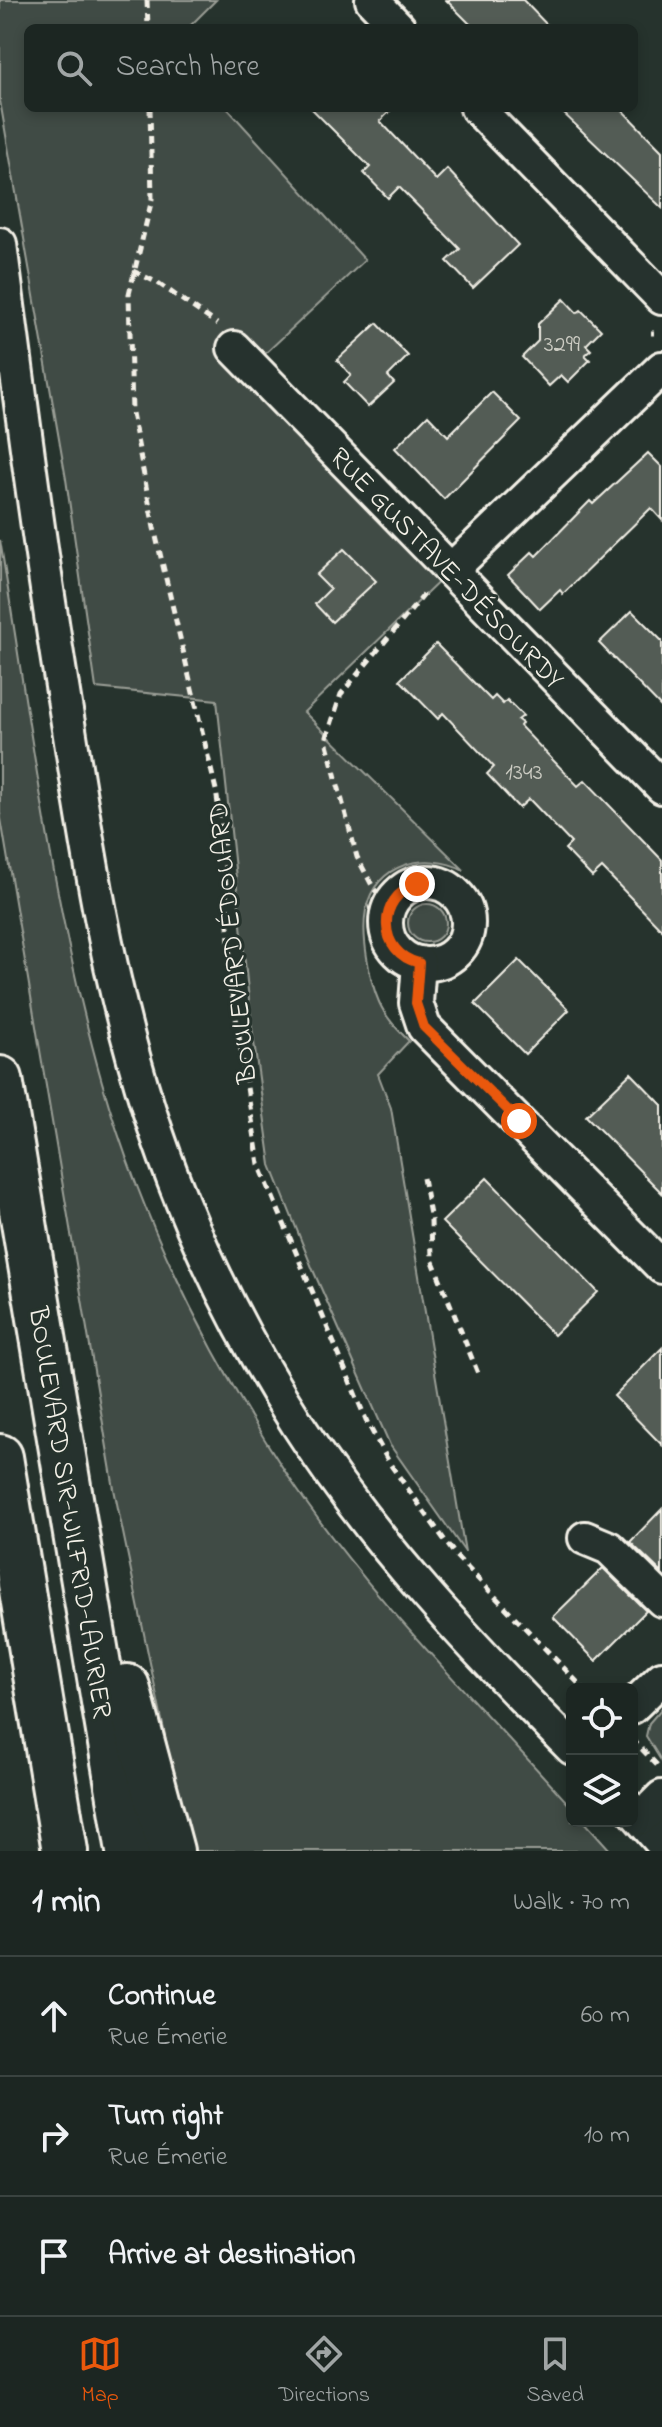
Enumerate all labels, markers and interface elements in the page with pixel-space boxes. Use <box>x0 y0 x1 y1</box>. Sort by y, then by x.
search box <box>24 24 638 112</box>
icon: search <box>52 46 96 90</box>
text: Search here <box>116 46 260 90</box>
house number: 3299 <box>544 328 581 363</box>
street label: RUE GUSTAVE-DÉSOURDY <box>319 439 572 700</box>
house number: 1343 <box>505 756 543 791</box>
street label: BOULEVARD ÉDOUARD <box>199 800 270 1086</box>
route end <box>399 866 435 902</box>
route start <box>501 1103 537 1139</box>
street label: BOULEVARD SIR-WILFRID-LAURIER <box>16 1303 121 1722</box>
map controls <box>566 1683 638 1827</box>
button: locate <box>566 1683 638 1755</box>
button: layers <box>566 1755 638 1827</box>
text: 1 min <box>32 1878 101 1928</box>
text: Walk · 70 m <box>513 1884 630 1922</box>
text: Continue <box>108 1975 216 2019</box>
icon: ahead <box>32 1994 76 2038</box>
text: 60 m <box>581 1997 630 2035</box>
text: Rue Émerie <box>108 2019 227 2057</box>
text: Turn right <box>108 2095 223 2139</box>
icon: right <box>32 2114 76 2158</box>
text: 10 m <box>584 2117 630 2155</box>
text: Rue Émerie <box>108 2139 227 2177</box>
icon: arrive <box>32 2234 76 2278</box>
text: Arrive at destination <box>108 2234 356 2278</box>
tab: Map <box>78 2332 122 2412</box>
tab: Directions <box>279 2332 370 2412</box>
tab: Saved <box>526 2332 584 2412</box>

